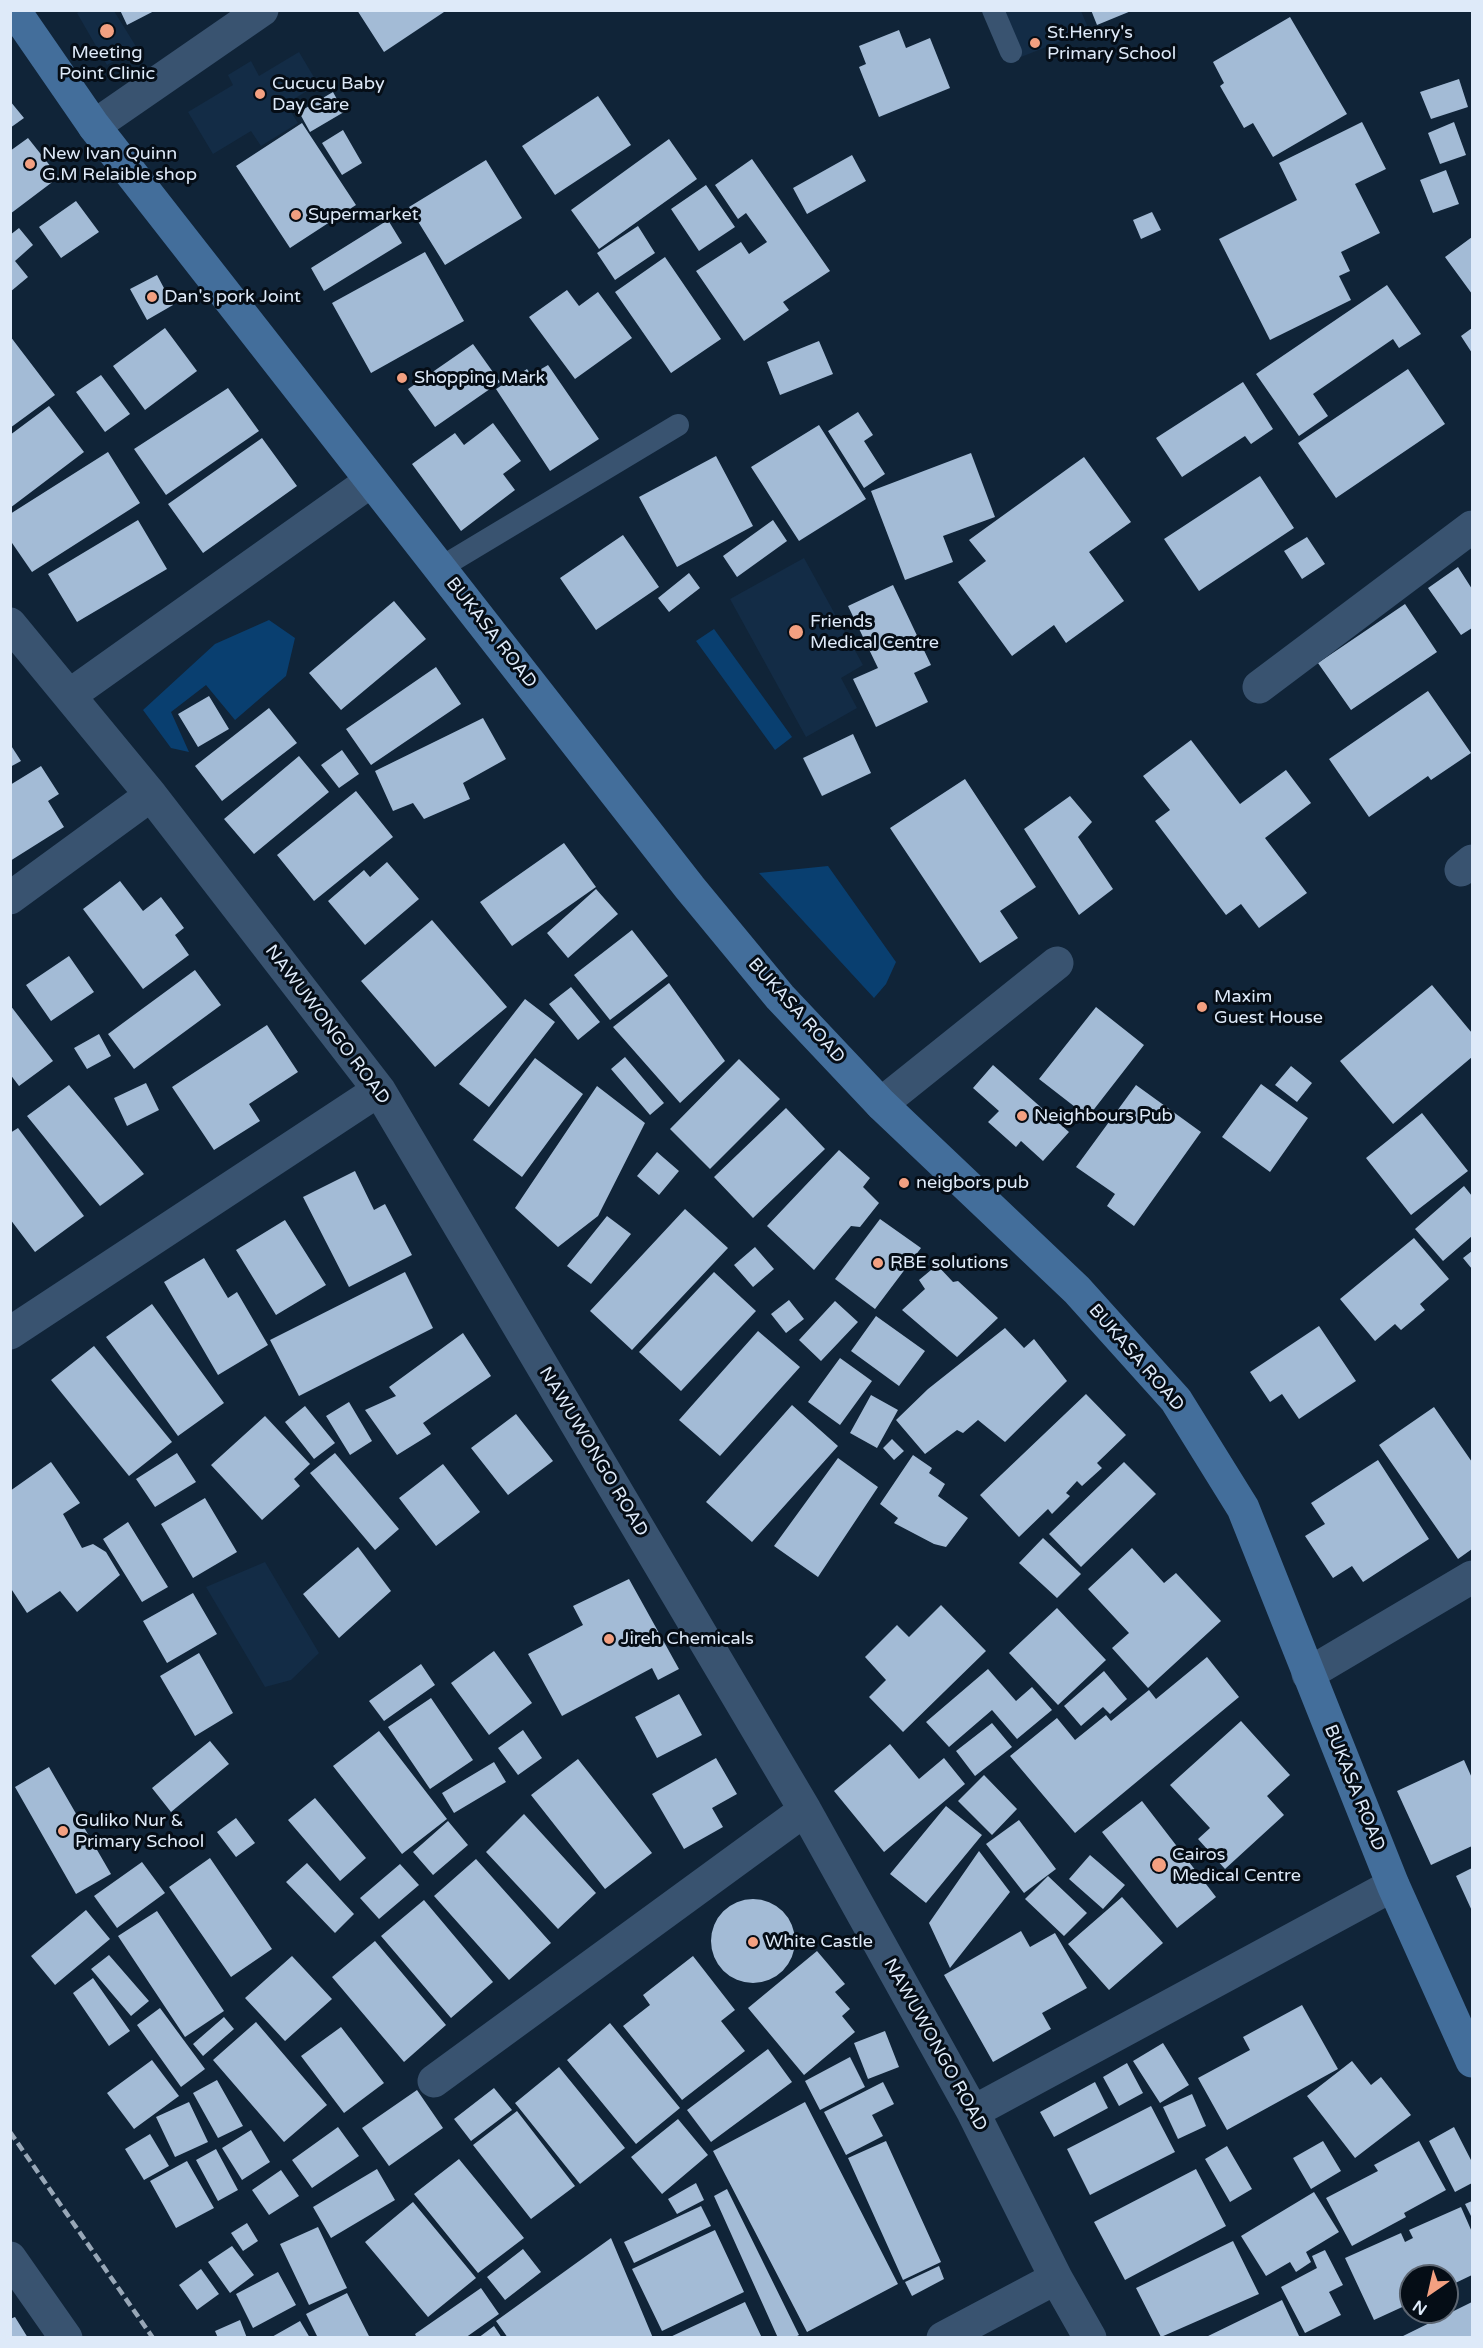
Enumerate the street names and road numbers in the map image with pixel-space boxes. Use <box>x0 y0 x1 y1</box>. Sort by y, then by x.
street label: BUKASA ROAD <box>441 573 541 693</box>
street label: NAWUWONGO ROAD <box>260 941 394 1109</box>
street label: BUKASA ROAD <box>743 954 849 1068</box>
street label: BUKASA ROAD <box>1084 1300 1188 1416</box>
street label: NAWUWONGO ROAD <box>534 1363 652 1541</box>
street label: BUKASA ROAD <box>1319 1722 1389 1854</box>
street label: NAWUWONGO ROAD <box>879 1955 991 2135</box>

